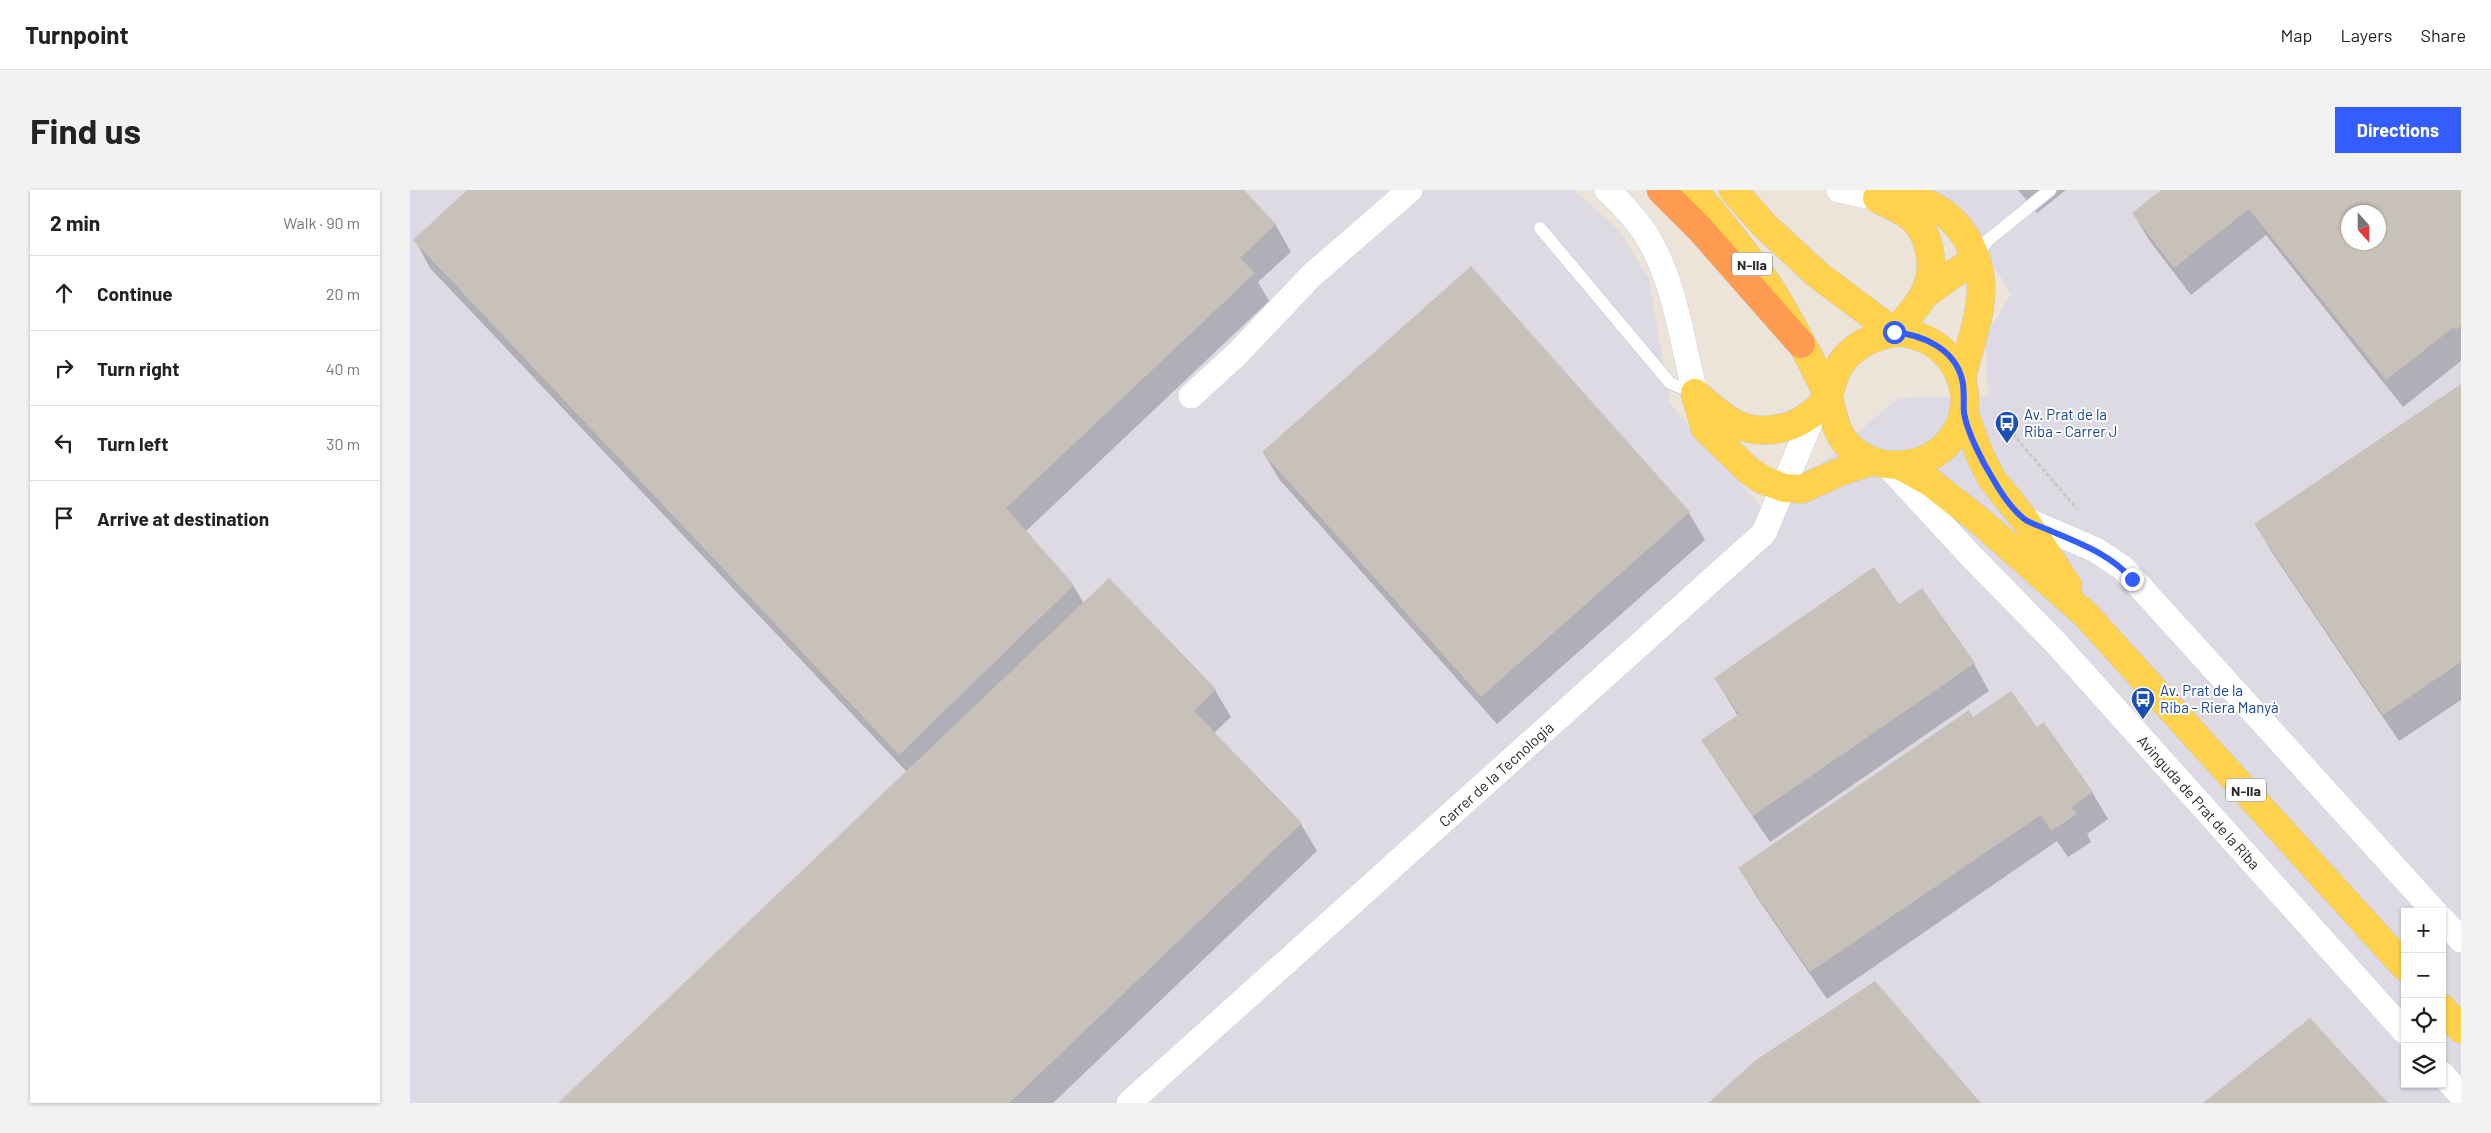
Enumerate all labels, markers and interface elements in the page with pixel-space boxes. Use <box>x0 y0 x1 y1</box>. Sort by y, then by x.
text: Turnpoint <box>25 20 129 49</box>
text: Map <box>2280 24 2312 46</box>
text: Layers <box>2340 24 2393 46</box>
text: Share <box>2421 24 2466 46</box>
button: Directions <box>2335 107 2461 153</box>
text: Find us <box>30 109 141 151</box>
north arrow <box>2341 205 2386 250</box>
text: 2 min <box>50 210 100 235</box>
text: Walk · 90 m <box>283 213 360 232</box>
road number: N-IIa <box>1732 252 1772 276</box>
icon: ahead <box>50 279 78 307</box>
text: Continue <box>97 282 173 305</box>
text: 20 m <box>326 284 360 303</box>
route start <box>1883 321 1906 344</box>
icon: right <box>50 354 78 382</box>
text: Turn right <box>97 357 179 380</box>
text: 40 m <box>326 359 360 378</box>
place label: Av. Prat de la Riba - Carrer J <box>2024 405 2117 440</box>
bus stop icon: Av. Prat de la Riba - Carrer J <box>1994 410 2020 444</box>
icon: left <box>50 429 78 457</box>
text: Turn left <box>97 432 168 455</box>
text: 30 m <box>326 434 360 453</box>
icon: arrive <box>50 504 78 532</box>
text: Arrive at destination <box>97 507 269 530</box>
route end <box>2121 568 2144 591</box>
place label: Av. Prat de la Riba - Riera Manyà <box>2160 681 2279 716</box>
bus stop icon: Av. Prat de la Riba - Riera Manyà <box>2130 686 2156 720</box>
street label: Carrer de la Tecnologia <box>1435 718 1557 830</box>
street label: Avinguda de Prat de la Riba <box>2134 731 2264 873</box>
road number: N-IIa <box>2226 778 2266 802</box>
map controls <box>2401 908 2446 1088</box>
button: + <box>2401 908 2446 953</box>
button: − <box>2401 953 2446 998</box>
button: locate <box>2401 998 2446 1043</box>
button: layers <box>2401 1043 2446 1088</box>

